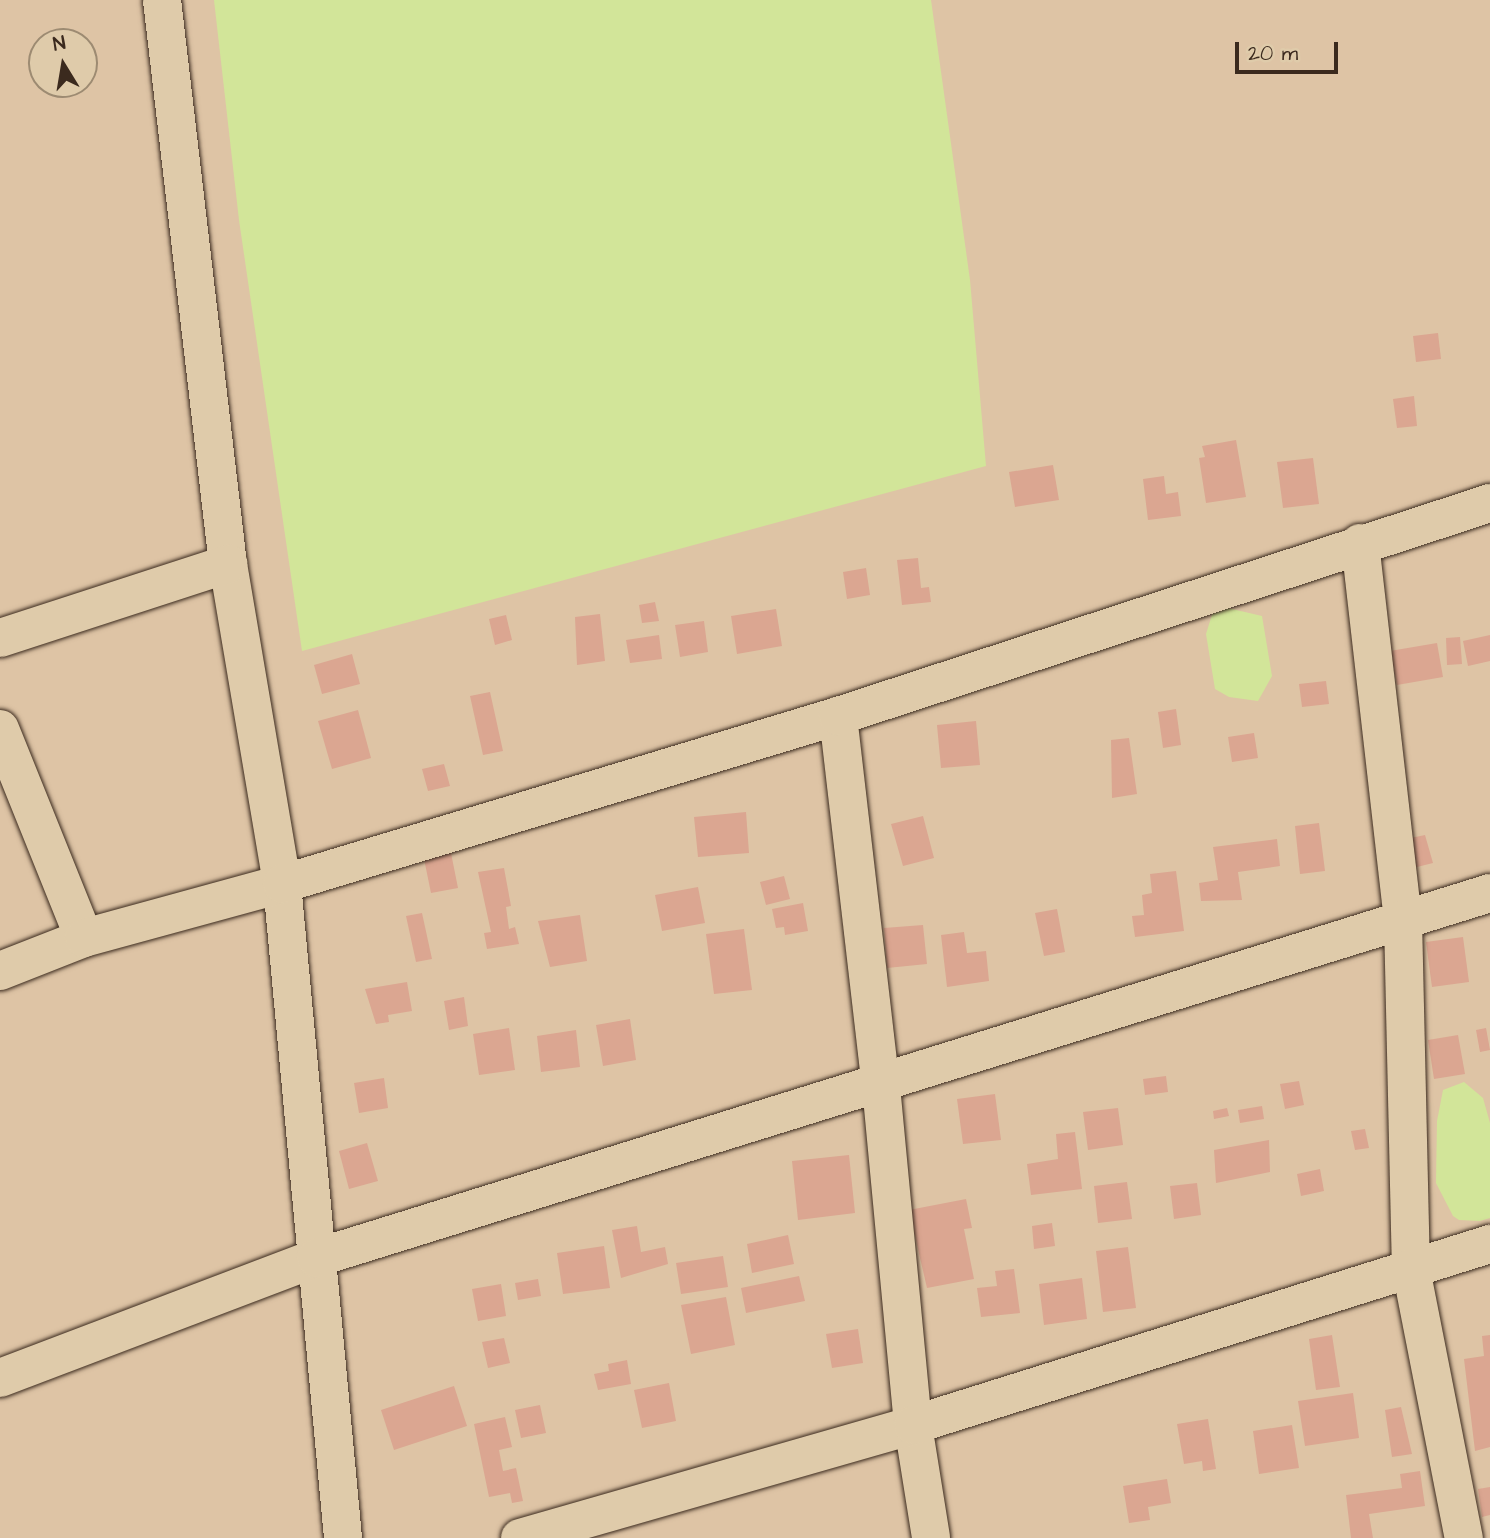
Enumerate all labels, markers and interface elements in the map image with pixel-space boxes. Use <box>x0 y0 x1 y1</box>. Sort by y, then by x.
north arrow <box>28 28 98 98</box>
scale bar <box>1238 28 1341 72</box>
text: N <box>51 29 68 58</box>
text: 20 m <box>1248 39 1298 68</box>

